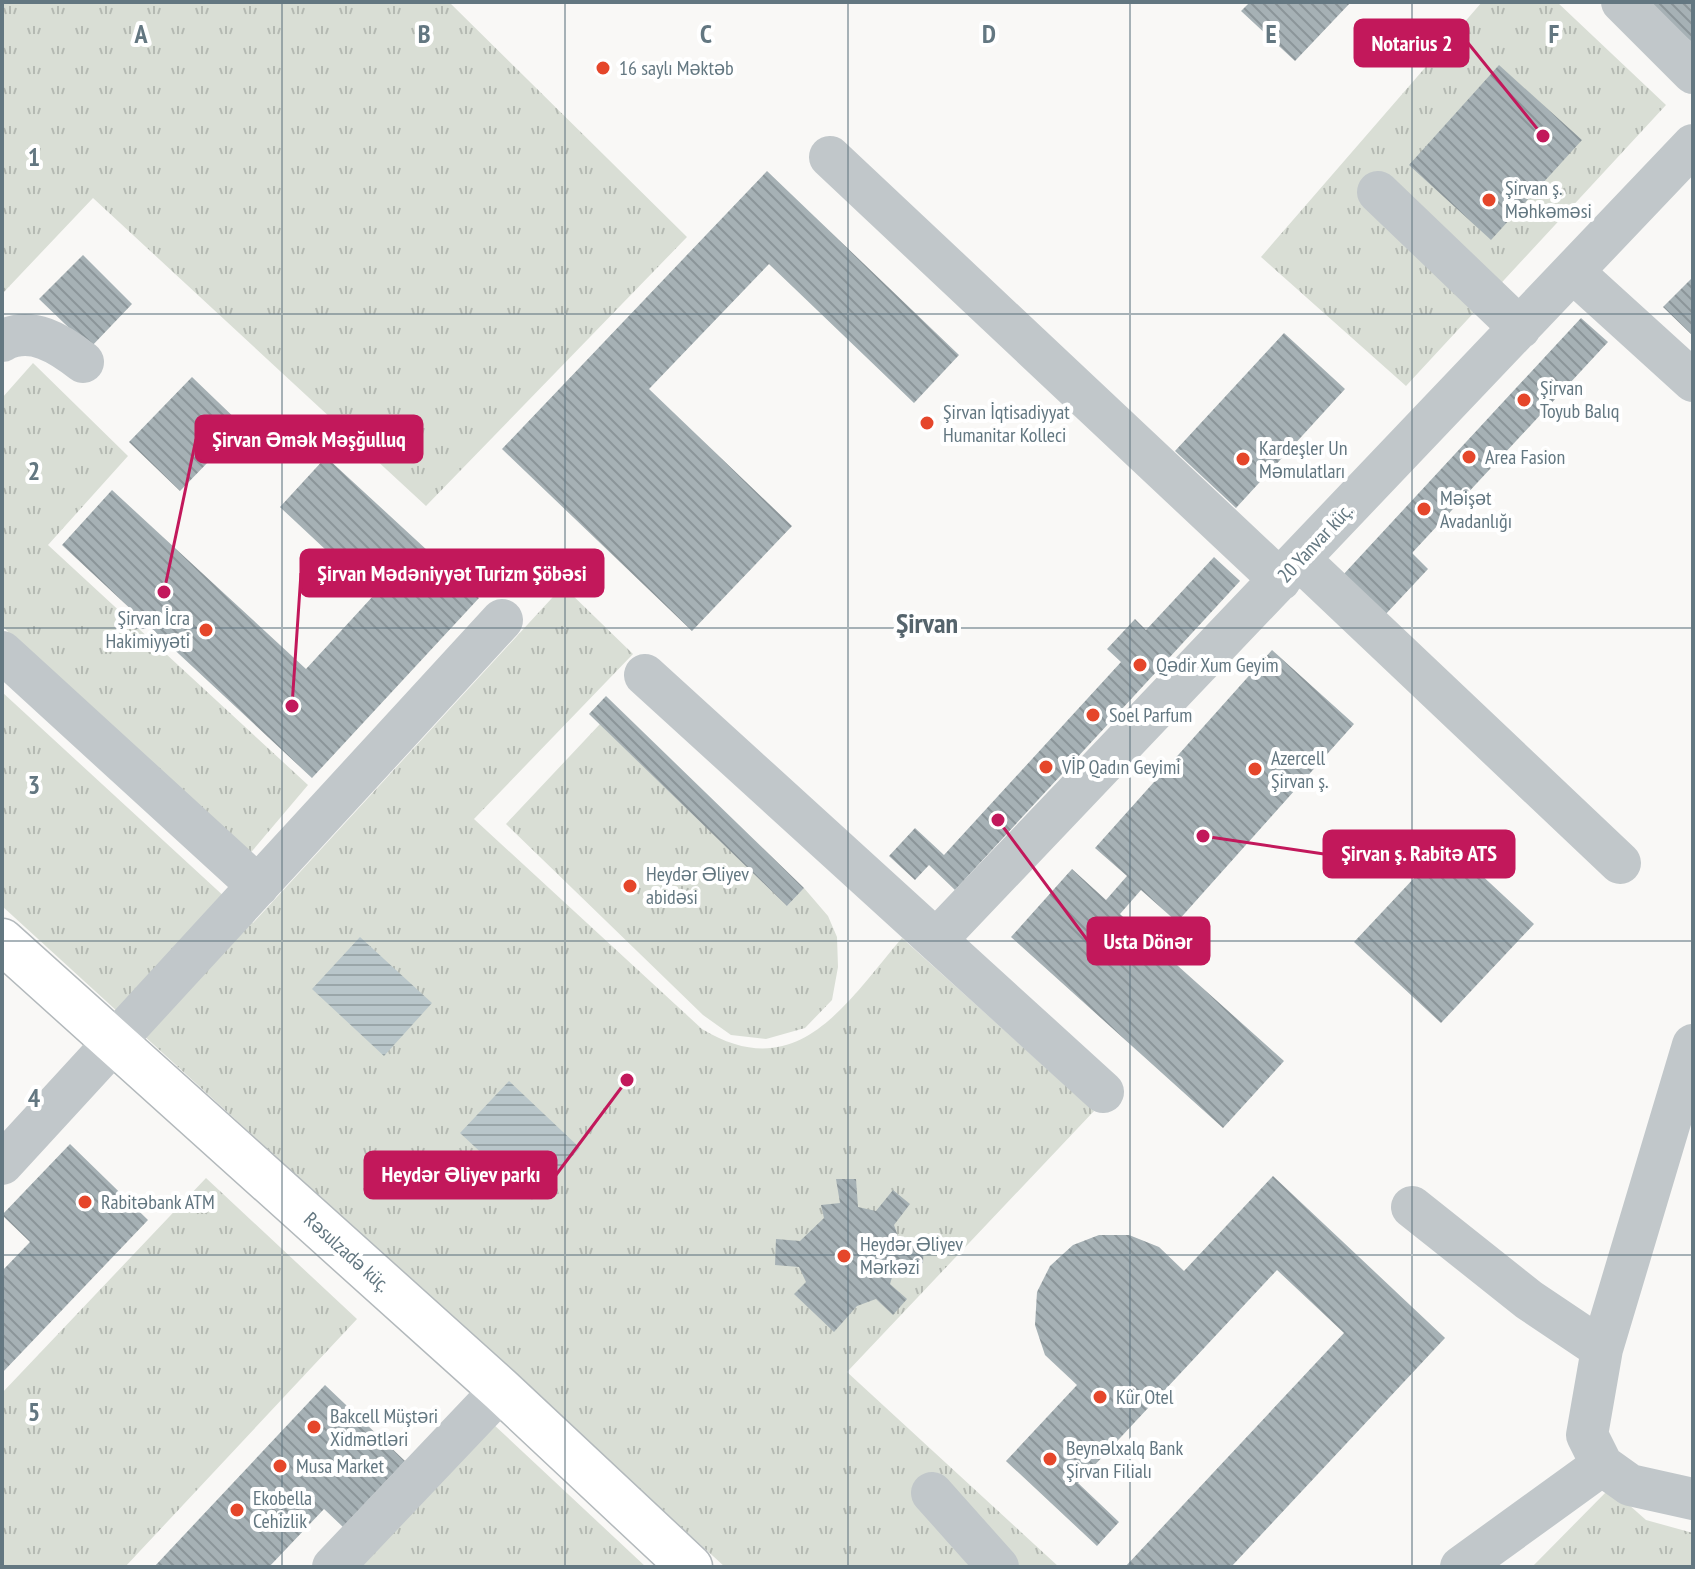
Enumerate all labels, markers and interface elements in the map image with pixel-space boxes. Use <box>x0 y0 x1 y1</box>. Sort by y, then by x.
text: A <box>133 17 148 50</box>
text: B <box>418 17 431 50</box>
text: C <box>700 17 712 50</box>
text: D <box>982 17 996 50</box>
text: E <box>1265 17 1277 50</box>
text: F <box>1549 17 1560 50</box>
callout: Notarius 2 <box>1355 20 1468 66</box>
text: Notarius 2 <box>1371 29 1453 57</box>
place label: 16 saylı Məktəb <box>619 55 734 81</box>
marker: 16 saylı Məktəb <box>594 59 612 77</box>
text: 1 <box>28 140 40 173</box>
place label: Şirvan ş. Məhkəməsi <box>1505 175 1592 224</box>
marker: Şirvan ş. Məhkəməsi <box>1480 191 1498 209</box>
place label: Şirvan Toyub Balıq <box>1540 375 1620 424</box>
marker: Şirvan Toyub Balıq <box>1515 391 1533 409</box>
place label: Şirvan İqtisadiyyat Humanitar Kolleci <box>943 399 1070 448</box>
marker: Şirvan İqtisadiyyat Humanitar Kolleci <box>918 414 936 432</box>
callout: Şirvan Əmək Məşğulluq <box>196 416 422 462</box>
text: Şirvan Əmək Məşğulluq <box>212 425 406 453</box>
place label: Kardeşler Un Məmulatları <box>1259 435 1347 484</box>
place label: Area Fasion <box>1485 444 1565 470</box>
marker: Area Fasion <box>1460 448 1478 466</box>
marker: Kardeşler Un Məmulatları <box>1234 450 1252 468</box>
text: 2 <box>28 454 40 487</box>
place label: Məişət Avadanlığı <box>1440 485 1512 534</box>
street label: 20 Yanvar küç. <box>1272 498 1358 588</box>
marker: Məişət Avadanlığı <box>1415 500 1433 518</box>
callout: Şirvan Mədəniyyət Turizm Şöbəsi <box>301 550 603 596</box>
text: Şirvan Mədəniyyət Turizm Şöbəsi <box>317 559 587 587</box>
district label: Şirvan <box>896 604 958 641</box>
place label: Şirvan İcra Hakimiyyəti <box>106 605 190 654</box>
marker: Şirvan İcra Hakimiyyəti <box>197 621 215 639</box>
place label: Qədir Xum Geyim <box>1156 652 1279 678</box>
marker: Qədir Xum Geyim <box>1131 656 1149 674</box>
place label: Soel Parfum <box>1109 702 1192 728</box>
marker: Soel Parfum <box>1084 706 1102 724</box>
place label: Azercell Şirvan ş. <box>1271 745 1328 794</box>
place label: VİP Qadın Geyimi <box>1061 754 1181 780</box>
marker: VİP Qadın Geyimi <box>1037 758 1055 776</box>
marker: Azercell Şirvan ş. <box>1246 760 1264 778</box>
text: 3 <box>28 768 40 801</box>
callout: Şirvan ş. Rabitə ATS <box>1324 831 1514 877</box>
text: Şirvan ş. Rabitə ATS <box>1341 839 1497 867</box>
place label: Heydər Əliyev abidəsi <box>646 861 749 910</box>
marker: Heydər Əliyev abidəsi <box>621 877 639 895</box>
callout: Usta Dönər <box>1088 918 1209 964</box>
text: Usta Dönər <box>1103 927 1193 955</box>
text: 4 <box>28 1081 41 1114</box>
callout: Heydər Əliyev parkı <box>365 1152 556 1198</box>
text: Heydər Əliyev parkı <box>382 1160 540 1188</box>
place label: Rabitəbank ATM <box>101 1189 215 1215</box>
marker: Rabitəbank ATM <box>76 1193 94 1211</box>
street label: Rəsulzadə küç. <box>298 1206 396 1298</box>
place label: Heydər Əliyev Mərkəzi <box>860 1231 963 1280</box>
marker: Heydər Əliyev Mərkəzi <box>835 1247 853 1265</box>
place label: Kür Otel <box>1116 1384 1174 1410</box>
marker: Kür Otel <box>1091 1388 1109 1406</box>
text: 5 <box>28 1395 40 1428</box>
place label: Bakcell Müştəri Xidmətləri <box>330 1403 438 1452</box>
marker: Bakcell Müştəri Xidmətləri <box>305 1418 323 1436</box>
place label: Beynəlxalq Bank Şirvan Filialı <box>1066 1435 1183 1484</box>
marker: Beynəlxalq Bank Şirvan Filialı <box>1041 1450 1059 1468</box>
place label: Musa Market <box>296 1453 384 1479</box>
marker: Musa Market <box>271 1457 289 1475</box>
place label: Ekobella Cehizlik <box>253 1485 312 1534</box>
marker: Ekobella Cehizlik <box>228 1501 246 1519</box>

